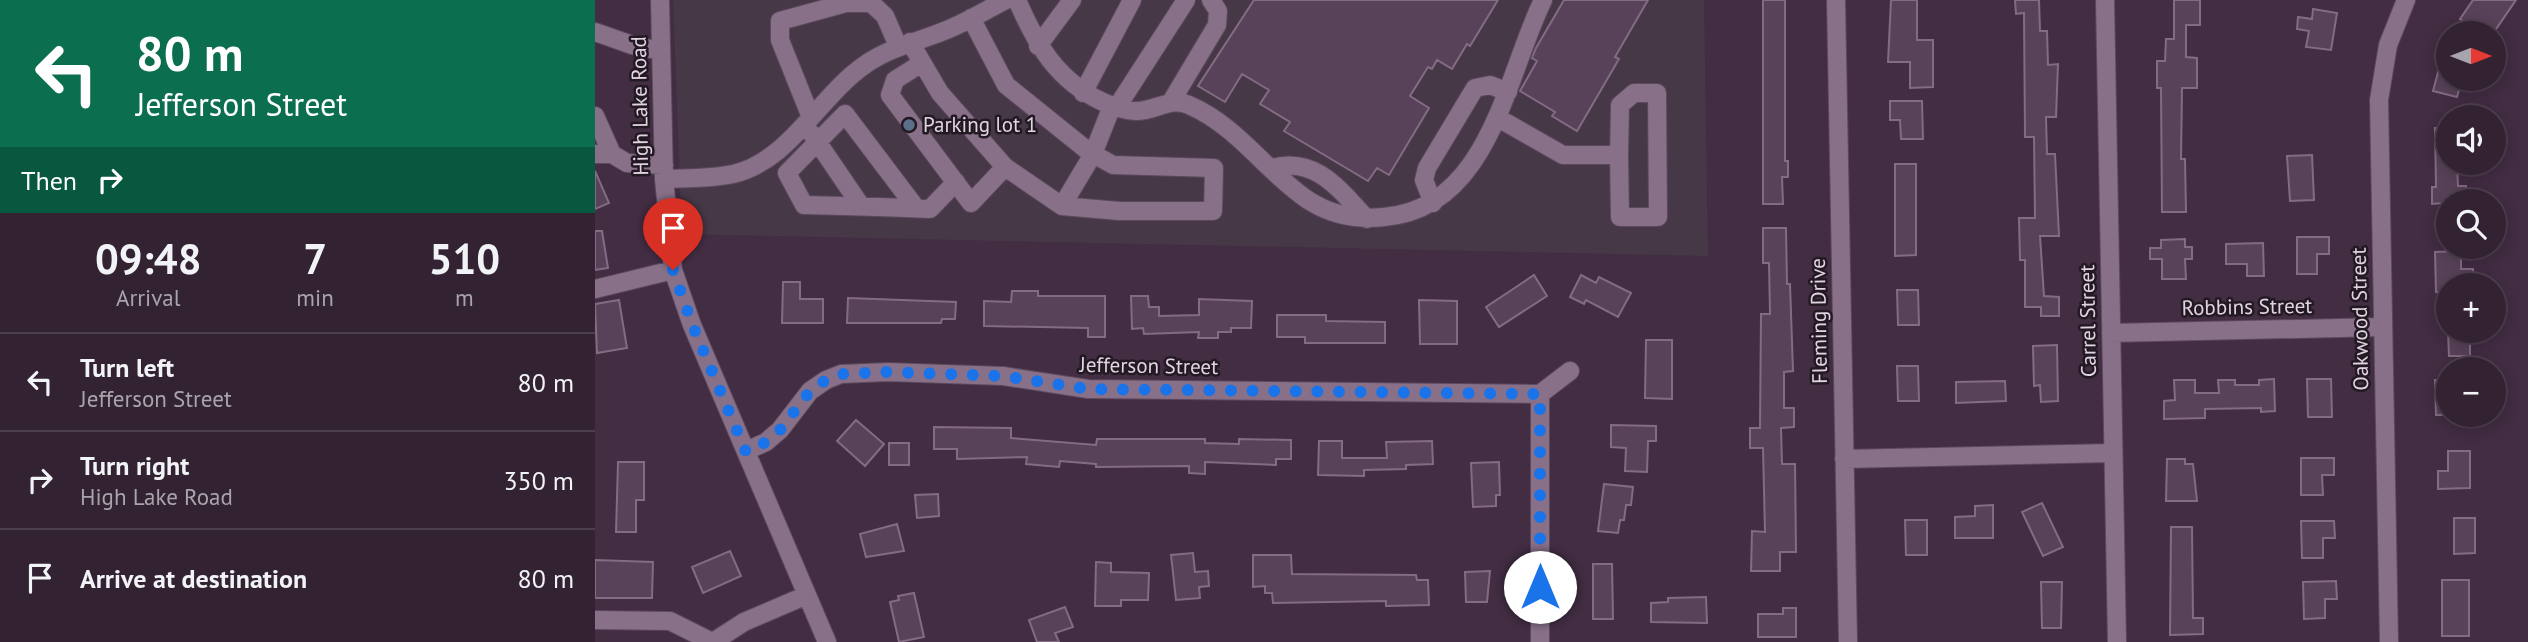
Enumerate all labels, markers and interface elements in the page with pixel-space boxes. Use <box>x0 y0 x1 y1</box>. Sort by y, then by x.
text: 80 m <box>136 21 243 85</box>
north arrow <box>2436 21 2506 91</box>
map controls <box>2436 21 2506 427</box>
icon: left <box>21 28 112 119</box>
street label: High Lake Road <box>625 36 654 176</box>
text: Jefferson Street <box>136 83 347 125</box>
button: sound <box>2436 105 2506 175</box>
place label: Parking lot 1 <box>923 111 1037 138</box>
marker: Parking lot 1 <box>901 117 917 133</box>
icon: right <box>91 161 129 199</box>
text: Then <box>21 164 77 197</box>
button: search <box>2436 189 2506 259</box>
pin <box>643 198 703 270</box>
icon: arrive <box>654 209 692 247</box>
text: 09:48 <box>95 231 201 286</box>
text: 7 <box>303 231 327 286</box>
text: 510 <box>429 231 500 286</box>
street label: Oakwood Street <box>2345 247 2374 391</box>
street label: Fleming Drive <box>1804 258 1833 384</box>
street label: Carrel Street <box>2073 265 2102 377</box>
button: + <box>2436 273 2506 343</box>
text: Arrival <box>116 283 180 312</box>
text: min <box>296 283 334 312</box>
text: m <box>455 283 474 312</box>
street label: Robbins Street <box>2181 292 2313 321</box>
text: Turn left <box>80 351 174 384</box>
street label: Jefferson Street <box>1078 351 1219 380</box>
button: − <box>2436 357 2506 427</box>
icon: left <box>21 363 59 401</box>
text: 80 m <box>518 366 574 399</box>
text: Jefferson Street <box>80 384 232 413</box>
text: Turn right <box>80 449 189 482</box>
icon: right <box>21 461 59 499</box>
text: 350 m <box>503 464 574 497</box>
text: High Lake Road <box>80 482 233 511</box>
position arrow <box>1503 550 1577 624</box>
icon: arrive <box>21 559 59 597</box>
text: Arrive at destination <box>80 562 307 595</box>
text: 80 m <box>518 562 574 595</box>

